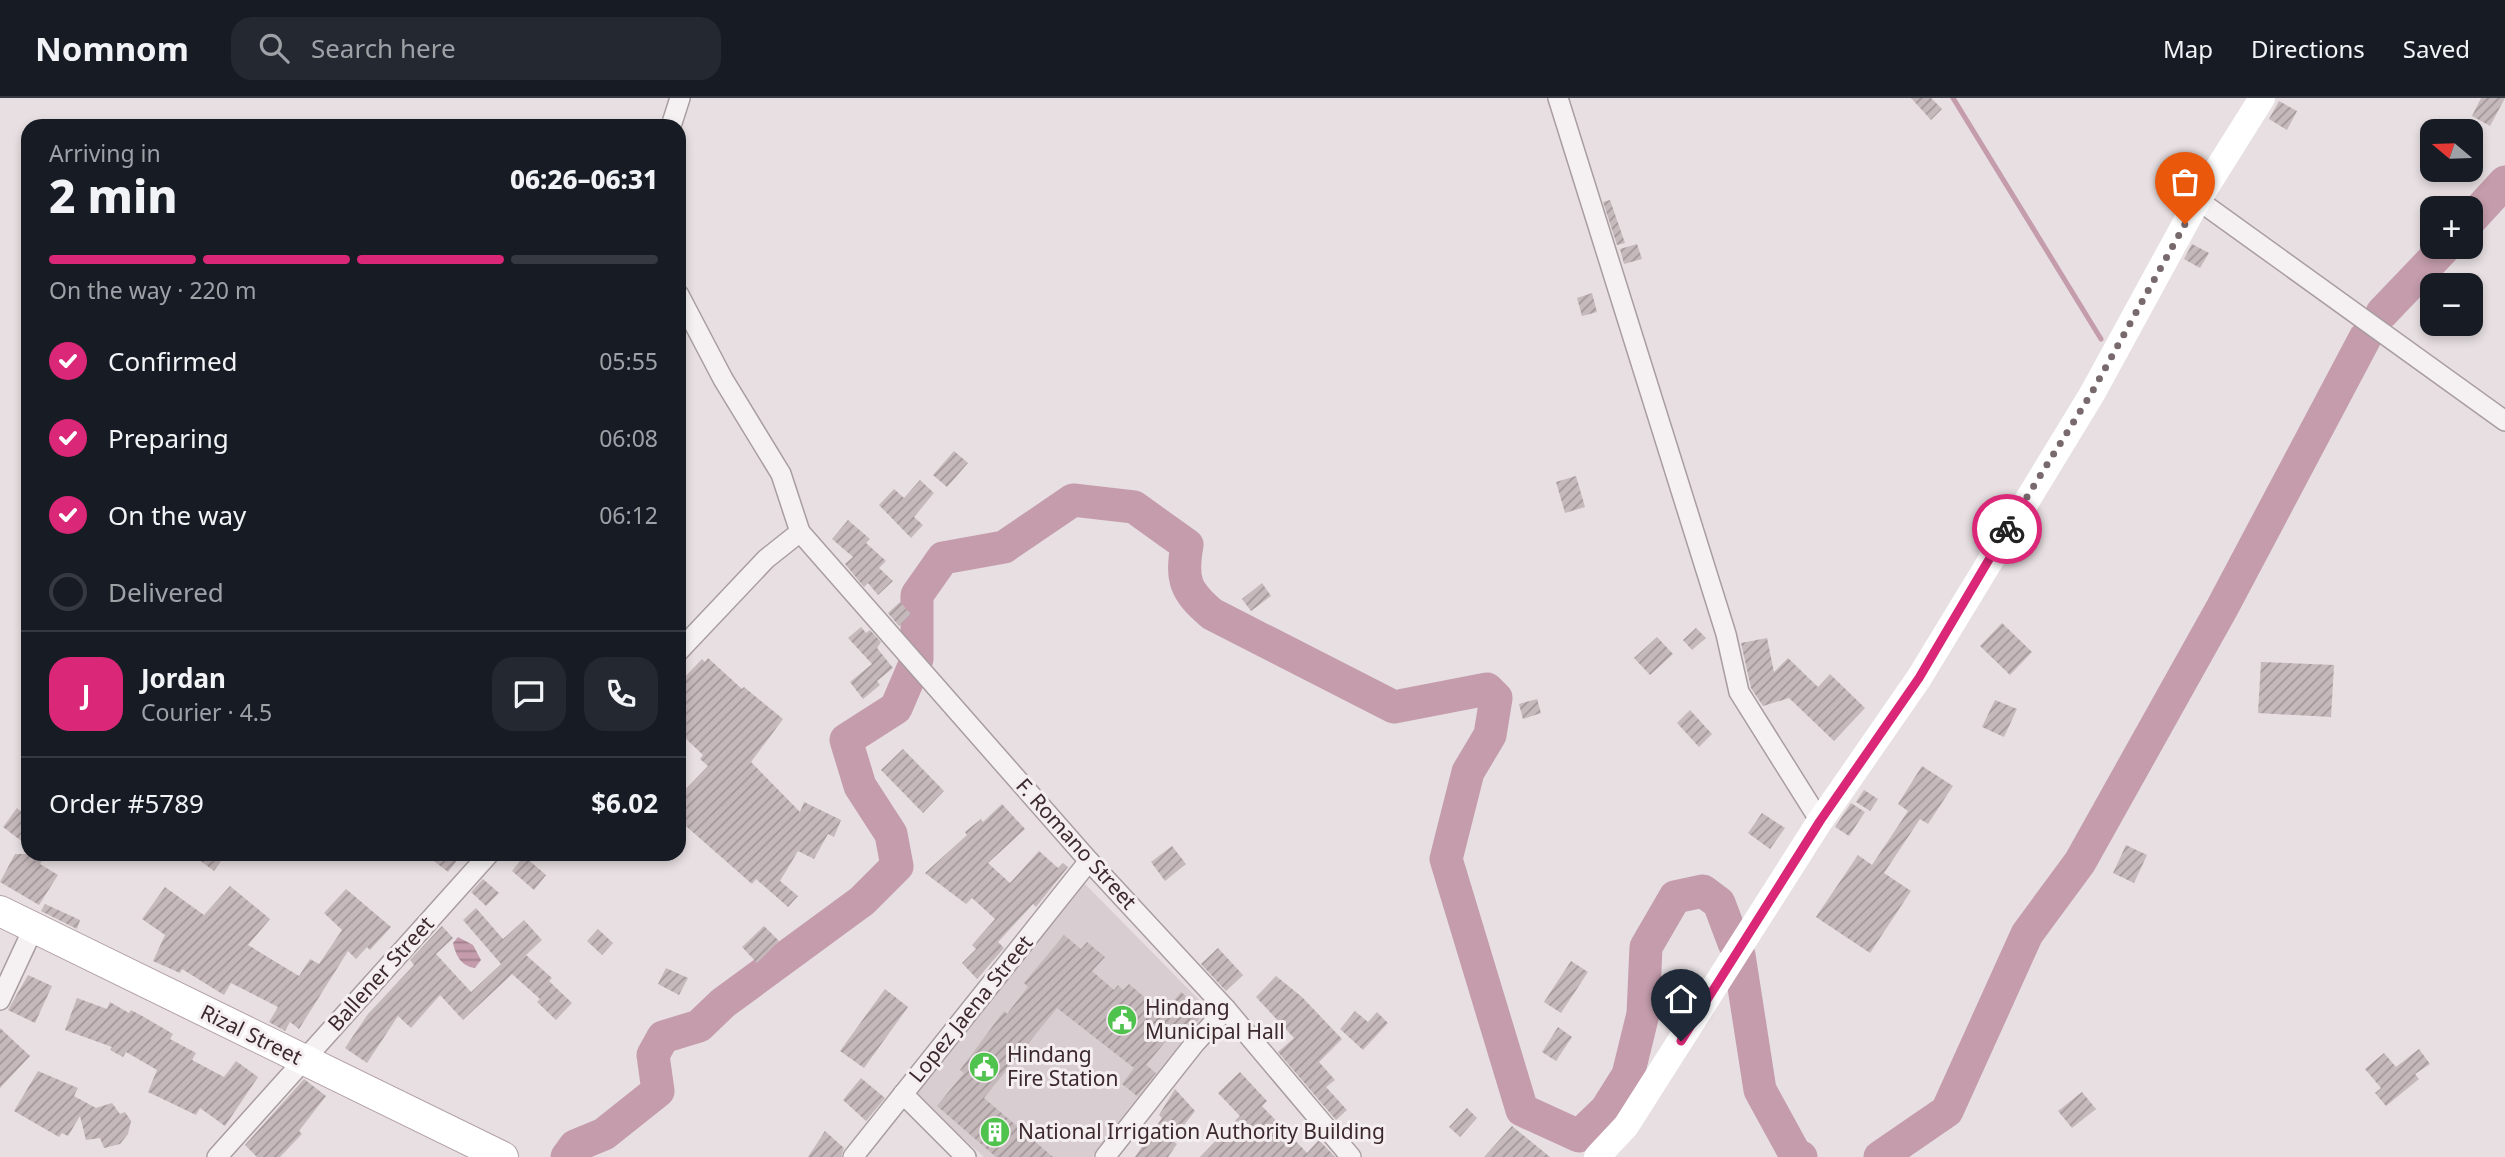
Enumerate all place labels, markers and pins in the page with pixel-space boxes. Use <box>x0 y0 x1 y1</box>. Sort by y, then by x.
pin <box>2155 152 2215 224</box>
pin <box>1651 969 1711 1041</box>
place label: Hindang Municipal Hall <box>1145 993 1285 1045</box>
public building icon: Hindang Municipal Hall <box>1105 1003 1139 1037</box>
place label: Hindang Fire Station <box>1007 1040 1118 1092</box>
public building icon: Hindang Fire Station <box>967 1050 1001 1084</box>
building icon: National Irrigation Authority Building <box>978 1115 1012 1149</box>
place label: National Irrigation Authority Building <box>1018 1117 1385 1145</box>

